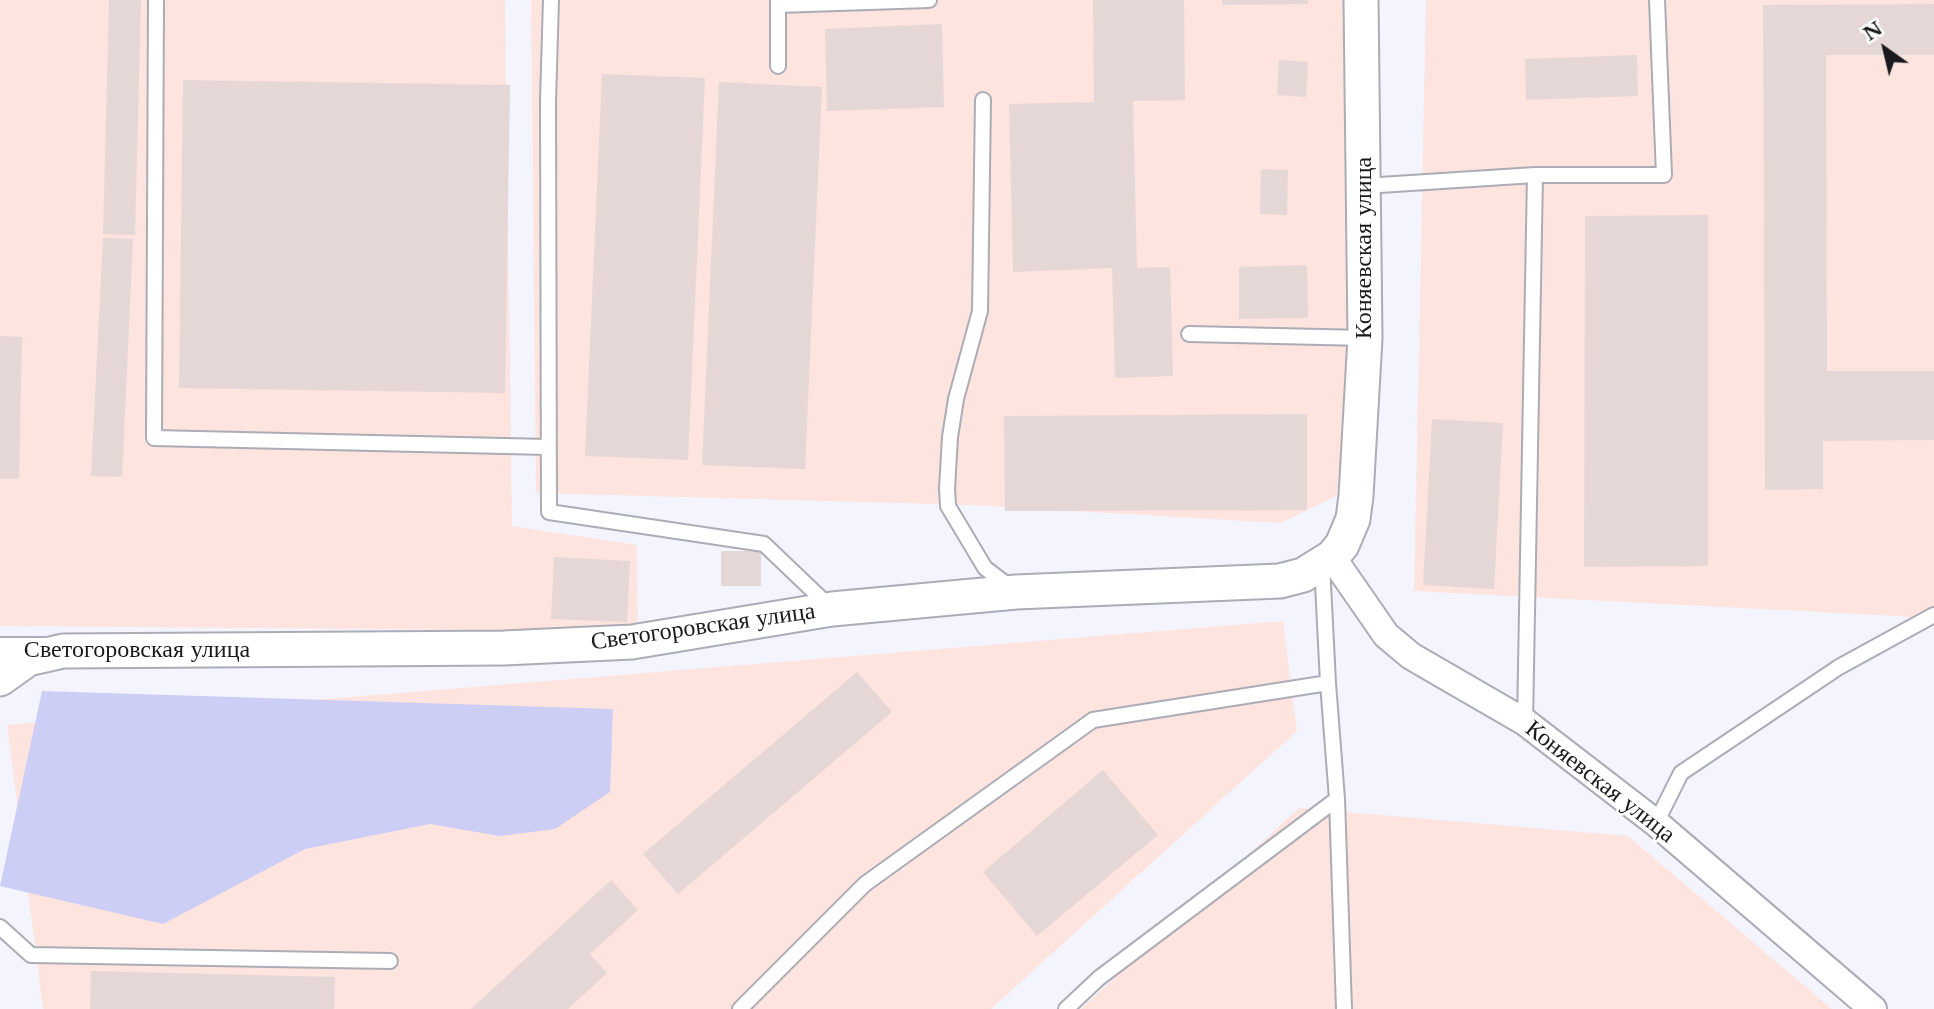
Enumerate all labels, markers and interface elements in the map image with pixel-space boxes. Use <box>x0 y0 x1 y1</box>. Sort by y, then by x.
north arrow <box>1850 14 1920 84</box>
text: N <box>1859 17 1887 46</box>
street label: Коняевская улица <box>1350 157 1378 339</box>
street label: Светогоровская улица <box>589 597 817 657</box>
street label: Светогоровская улица <box>24 636 250 664</box>
street label: Коняевская улица <box>1519 715 1681 849</box>

